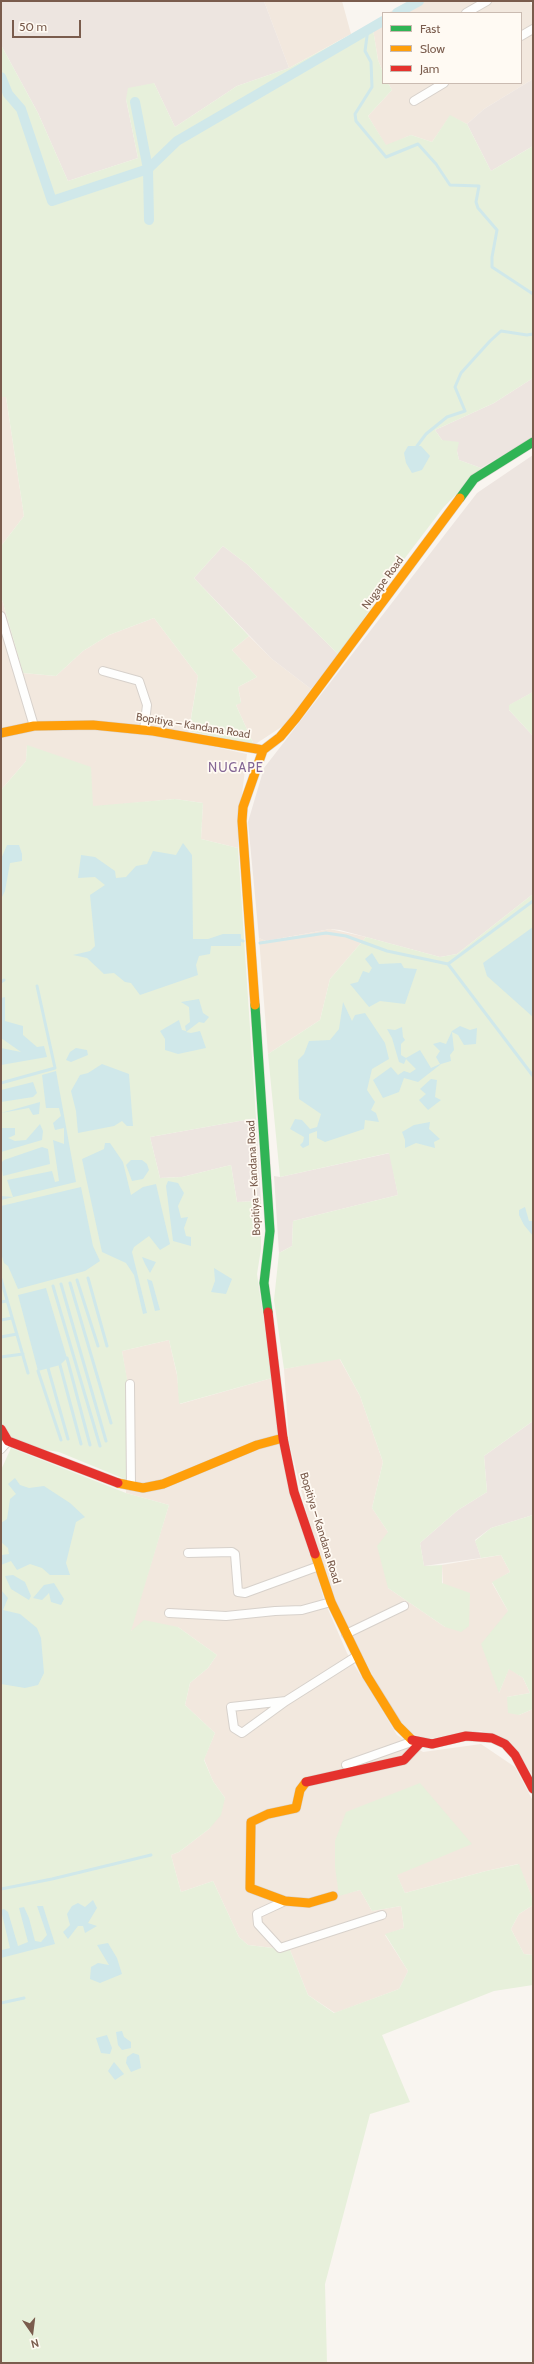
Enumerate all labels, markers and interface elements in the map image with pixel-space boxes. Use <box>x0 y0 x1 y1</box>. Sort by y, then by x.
scale bar <box>14 12 83 38</box>
legend <box>382 12 522 84</box>
text: 50 m <box>19 19 47 34</box>
text: Fast <box>420 21 440 36</box>
text: Slow <box>420 41 445 56</box>
text: Jam <box>420 61 439 76</box>
street label: Nugape Road <box>359 554 407 612</box>
street label: Bopitiya – Kandana Road <box>135 710 251 742</box>
district label: NUGAPE <box>208 760 264 776</box>
street label: Bopitiya – Kandana Road <box>244 1120 264 1236</box>
street label: Bopitiya – Kandana Road <box>297 1471 343 1585</box>
north arrow <box>12 2312 52 2352</box>
text: N <box>29 2336 40 2351</box>

